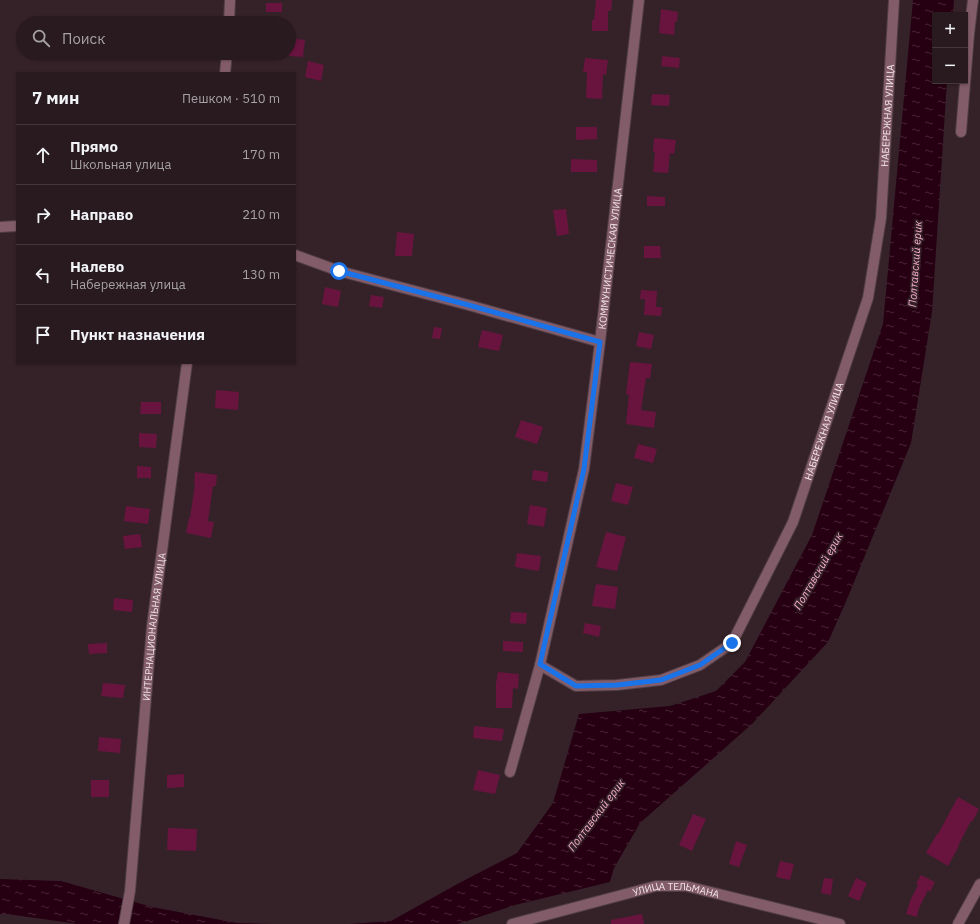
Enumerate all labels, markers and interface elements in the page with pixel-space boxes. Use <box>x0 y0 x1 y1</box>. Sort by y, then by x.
map controls <box>932 12 968 84</box>
button: + <box>932 12 968 48</box>
search box <box>16 16 296 60</box>
icon: search <box>30 27 52 49</box>
text: Поиск <box>62 29 105 48</box>
button: − <box>932 48 968 84</box>
street label: НАБЕРЕЖНАЯ УЛИЦА <box>878 63 897 167</box>
text: 7 мин <box>32 87 79 109</box>
text: Пешком · 510 m <box>182 90 280 107</box>
text: Прямо <box>70 137 118 156</box>
icon: ahead <box>32 144 54 166</box>
text: 170 m <box>242 146 280 163</box>
text: Школьная улица <box>70 156 171 173</box>
street label: КОММУНИСТИЧЕСКАЯ УЛИЦА <box>595 187 625 330</box>
icon: right <box>32 204 54 226</box>
text: Направо <box>70 205 133 224</box>
text: 210 m <box>242 206 280 223</box>
water label: Полтавский ерик <box>905 220 925 308</box>
text: Налево <box>70 257 124 276</box>
route start <box>330 262 348 280</box>
icon: left <box>32 264 54 286</box>
text: 130 m <box>242 266 280 283</box>
text: Набережная улица <box>70 276 186 293</box>
icon: arrive <box>32 324 54 346</box>
text: Пункт назначения <box>70 325 205 344</box>
street label: НАБЕРЕЖНАЯ УЛИЦА <box>801 380 847 482</box>
water label: Полтавский ерик <box>790 530 846 612</box>
street label: ИНТЕРНАЦИОНАЛЬНАЯ УЛИЦА <box>140 551 169 701</box>
route end <box>723 634 741 652</box>
water label: Полтавский ерик <box>564 776 628 854</box>
street label: УЛИЦА ТЕЛЬМАНА <box>631 880 721 901</box>

